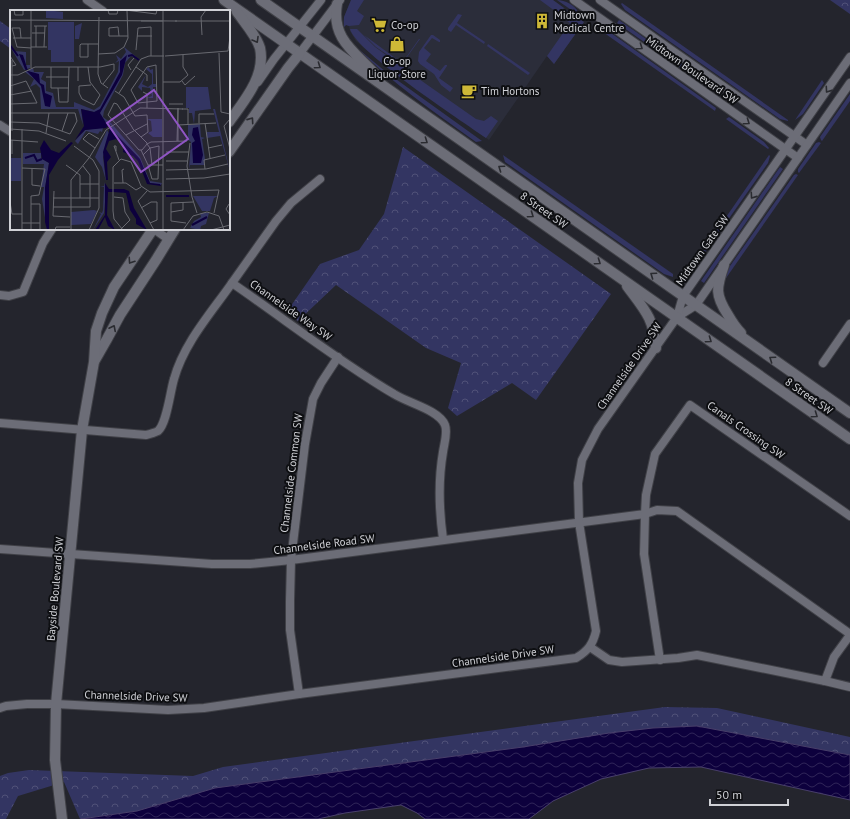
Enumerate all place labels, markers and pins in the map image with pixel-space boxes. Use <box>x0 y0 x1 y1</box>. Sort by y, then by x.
place label: Midtown Medical Centre <box>554 8 625 35</box>
building icon: Midtown Medical Centre <box>533 12 551 30</box>
supermarket icon: Co-op <box>370 16 388 34</box>
place label: Co-op <box>391 18 419 32</box>
shop icon: Co-op Liquor Store <box>388 35 406 53</box>
place label: Co-op Liquor Store <box>368 54 426 81</box>
cafe icon: Tim Hortons <box>460 82 478 100</box>
place label: Tim Hortons <box>481 84 540 98</box>

